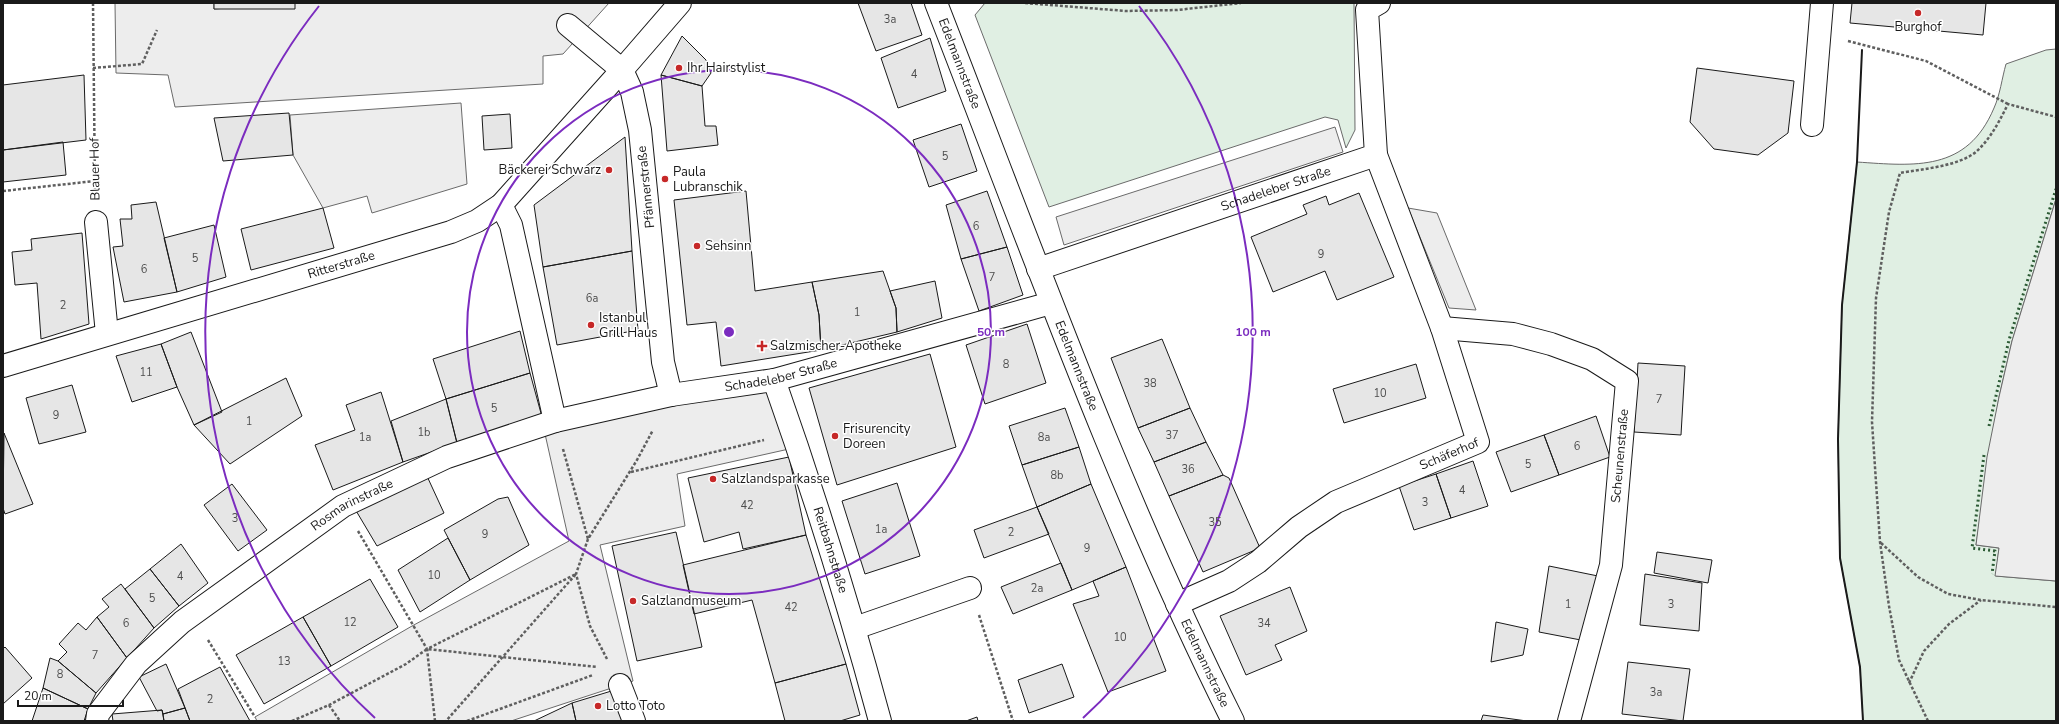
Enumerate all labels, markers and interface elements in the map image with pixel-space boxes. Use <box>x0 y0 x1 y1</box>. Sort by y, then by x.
marker: Burghof <box>1913 8 1923 18</box>
house number: 3a <box>884 12 896 27</box>
street label: Edelmannstraße <box>934 16 985 112</box>
place label: Burghof <box>1894 18 1942 36</box>
place label: Ihr Hairstylist <box>687 59 766 77</box>
marker: Ihr Hairstylist <box>674 63 684 73</box>
house number: 4 <box>911 67 918 82</box>
street label: Blauer Hof <box>85 137 105 201</box>
street label: Pfännerstraße <box>633 145 659 229</box>
house number: 5 <box>942 149 949 164</box>
place label: Bäckerei Schwarz <box>498 161 601 179</box>
street label: Schadeleber Straße <box>1218 162 1333 216</box>
place label: Paula Lubranschik <box>673 163 743 196</box>
marker: Bäckerei Schwarz <box>604 165 614 175</box>
marker: Paula Lubranschik <box>660 174 670 184</box>
house number: 6 <box>973 219 980 234</box>
place label: Sehsinn <box>705 237 751 255</box>
marker: Sehsinn <box>692 241 702 251</box>
street label: Ritterstraße <box>305 246 377 283</box>
house number: 9 <box>1318 247 1324 262</box>
house number: 5 <box>192 251 199 266</box>
house number: 6 <box>141 262 148 277</box>
house number: 7 <box>989 270 995 285</box>
house number: 6a <box>586 291 598 306</box>
house number: 2 <box>60 298 66 313</box>
house number: 1 <box>854 305 860 320</box>
place label: Istanbul Grill Haus <box>599 309 657 342</box>
street label: Edelmannstraße <box>1050 318 1103 414</box>
marker: Istanbul Grill Haus <box>586 320 596 330</box>
text: 50 m <box>977 324 1005 340</box>
text: 100 m <box>1235 324 1271 340</box>
centre of rings <box>722 325 736 339</box>
place label: Salzmischer-Apotheke <box>770 337 901 355</box>
marker: Salzmischer-Apotheke <box>757 341 767 351</box>
street label: Schadeleber Straße <box>723 354 839 396</box>
house number: 8 <box>1003 357 1010 372</box>
house number: 11 <box>139 365 153 380</box>
house number: 38 <box>1143 376 1157 391</box>
house number: 10 <box>1373 386 1387 401</box>
house number: 7 <box>1656 392 1662 407</box>
house number: 5 <box>491 401 498 416</box>
house number: 9 <box>53 408 59 423</box>
street label: Scheunenstraße <box>1607 408 1633 504</box>
house number: 1 <box>246 414 252 429</box>
place label: Frisurencity Doreen <box>843 420 911 453</box>
house number: 1b <box>417 425 431 440</box>
house number: 37 <box>1165 428 1179 443</box>
house number: 1a <box>359 430 371 445</box>
house number: 8a <box>1038 430 1050 445</box>
marker: Frisurencity Doreen <box>830 431 840 441</box>
street label: Schäferhof <box>1417 433 1482 475</box>
house number: 6 <box>1574 439 1581 454</box>
house number: 5 <box>1525 457 1532 472</box>
house number: 36 <box>1181 462 1195 477</box>
house number: 8b <box>1050 468 1064 483</box>
place label: Salzlandsparkasse <box>721 470 830 488</box>
marker: Salzlandsparkasse <box>708 474 718 484</box>
street label: Rosmarinstraße <box>307 475 396 535</box>
house number: 4 <box>1459 483 1466 498</box>
house number: 3 <box>1422 495 1428 510</box>
house number: 42 <box>740 498 754 513</box>
street label: Reitbahnstraße <box>808 504 852 595</box>
house number: 3 <box>232 511 238 526</box>
house number: 35 <box>1208 515 1222 530</box>
house number: 1a <box>875 522 887 537</box>
house number: 2 <box>1008 525 1014 540</box>
house number: 9 <box>482 527 488 542</box>
house number: 9 <box>1084 541 1090 556</box>
house number: 10 <box>427 568 441 583</box>
house number: 4 <box>177 569 184 584</box>
house number: 2a <box>1031 581 1043 596</box>
house number: 5 <box>149 591 156 606</box>
place label: Salzlandmuseum <box>641 592 741 610</box>
marker: Salzlandmuseum <box>628 596 638 606</box>
house number: 1 <box>1565 597 1571 612</box>
house number: 3 <box>1668 597 1674 612</box>
house number: 42 <box>784 600 798 615</box>
house number: 12 <box>343 615 357 630</box>
house number: 6 <box>123 616 130 631</box>
street label: Edelmannstraße <box>1176 616 1234 710</box>
house number: 34 <box>1257 616 1271 631</box>
house number: 10 <box>1113 630 1127 645</box>
house number: 7 <box>92 648 98 663</box>
house number: 13 <box>277 654 291 669</box>
house number: 8 <box>57 667 64 682</box>
scale bar <box>18 682 123 708</box>
house number: 3a <box>1650 685 1662 700</box>
text: 20 m <box>24 688 52 704</box>
house number: 2 <box>207 692 213 707</box>
place label: Lotto Toto <box>606 697 665 715</box>
marker: Lotto Toto <box>593 701 603 711</box>

